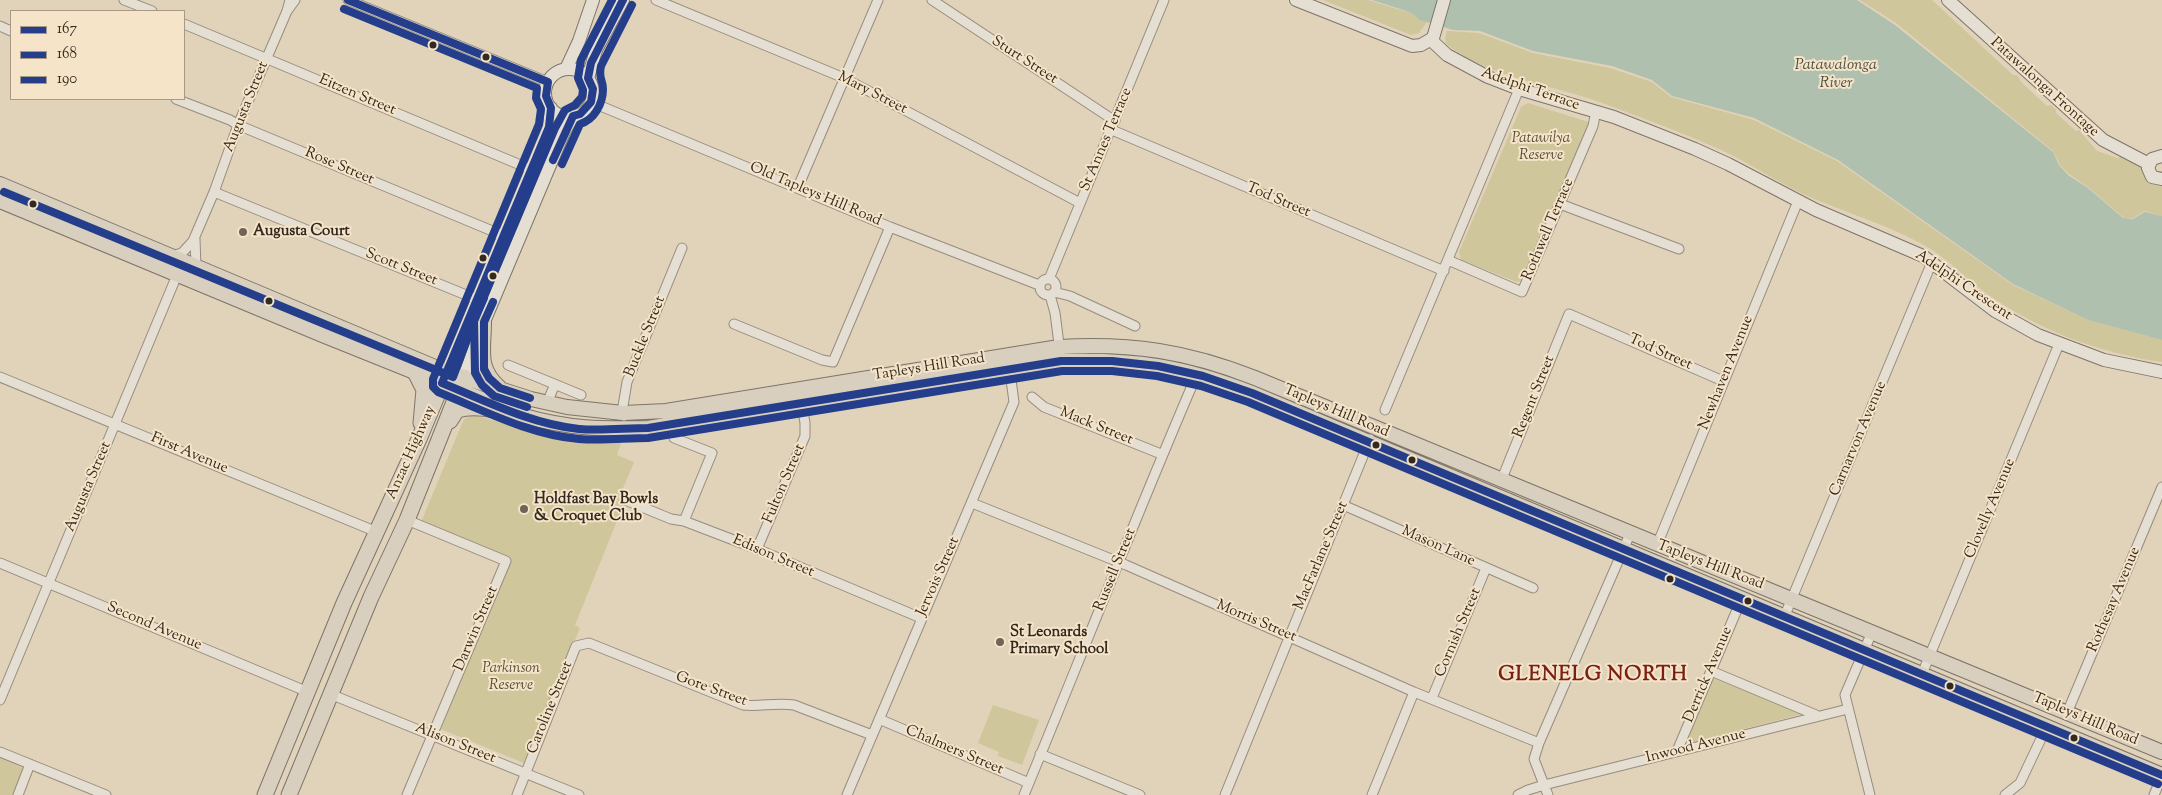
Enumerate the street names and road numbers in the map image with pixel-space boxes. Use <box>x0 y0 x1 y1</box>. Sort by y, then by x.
street label: Sturt Street <box>987 33 1061 89</box>
street label: Patawalonga Frontage <box>1986 34 2102 142</box>
street label: Augusta Street <box>221 59 273 155</box>
street label: Adelphi Terrace <box>1478 65 1582 115</box>
street label: Mary Street <box>834 69 910 119</box>
street label: Eitzen Street <box>316 72 398 120</box>
street label: St Annes Terrace <box>1077 85 1137 195</box>
street label: Rose Street <box>302 144 376 190</box>
street label: Old Tapleys Hill Road <box>746 159 884 231</box>
street label: Rothwell Terrace <box>1519 176 1579 284</box>
street label: Tod Street <box>1243 179 1313 223</box>
street label: Scott Street <box>362 245 440 291</box>
street label: Adelphi Crescent <box>1911 247 2015 325</box>
street label: Buckle Street <box>622 294 670 380</box>
street label: Newhaven Avenue <box>1696 313 1758 433</box>
street label: Tod Street <box>1625 331 1695 375</box>
street label: Tapleys Hill Road <box>872 350 986 386</box>
street label: Regent Street <box>1510 353 1560 441</box>
street label: Carnarvon Avenue <box>1827 379 1891 499</box>
street label: Tapleys Hill Road <box>1280 382 1392 442</box>
street label: Anzac Highway <box>383 403 441 503</box>
street label: Mack Street <box>1057 404 1135 450</box>
street label: First Avenue <box>148 430 230 478</box>
street label: Augusta Street <box>62 439 116 535</box>
street label: Fulton Street <box>760 441 810 527</box>
street label: Clovelly Avenue <box>1962 456 2020 562</box>
street label: MacFarlane Street <box>1291 499 1353 613</box>
street label: Mason Lane <box>1398 523 1478 571</box>
street label: Russell Street <box>1091 526 1141 614</box>
street label: Edison Street <box>730 532 816 582</box>
street label: Jervois Street <box>914 535 964 619</box>
street label: Tapleys Hill Road <box>1654 537 1766 595</box>
street label: Rothesay Avenue <box>2085 545 2145 655</box>
street label: Darwin Street <box>451 584 503 674</box>
street label: Cornish Street <box>1432 586 1486 680</box>
street label: Morris Street <box>1213 597 1299 647</box>
street label: Second Avenue <box>104 599 204 655</box>
street label: Derrick Avenue <box>1681 624 1737 726</box>
street label: Caroline Street <box>524 659 578 757</box>
street label: Gore Street <box>673 669 749 711</box>
street label: Tapleys Hill Road <box>2029 690 2141 750</box>
street label: Alison Street <box>412 720 498 768</box>
street label: Chalmers Street <box>902 722 1006 780</box>
street label: Inwood Avenue <box>1644 726 1748 768</box>

